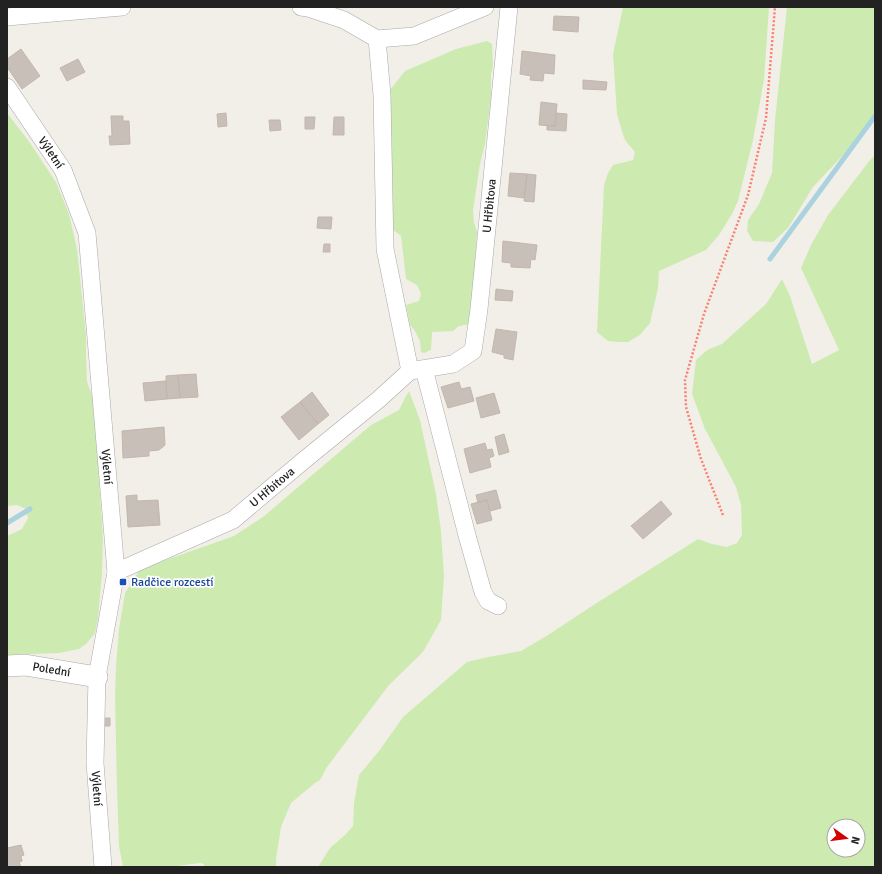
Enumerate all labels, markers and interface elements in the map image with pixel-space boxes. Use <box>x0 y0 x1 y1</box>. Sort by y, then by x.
street label: Výletní <box>35 133 68 172</box>
street label: U Hřbitova <box>479 178 499 234</box>
street label: Výletní <box>98 448 116 486</box>
street label: U Hřbitova <box>246 464 298 510</box>
place label: Radčice rozcestí <box>131 575 214 590</box>
marker: Radčice rozcestí <box>118 577 128 587</box>
street label: Polední <box>31 659 72 680</box>
street label: Výletní <box>88 770 106 808</box>
north arrow <box>826 818 866 858</box>
text: N <box>848 835 862 846</box>

